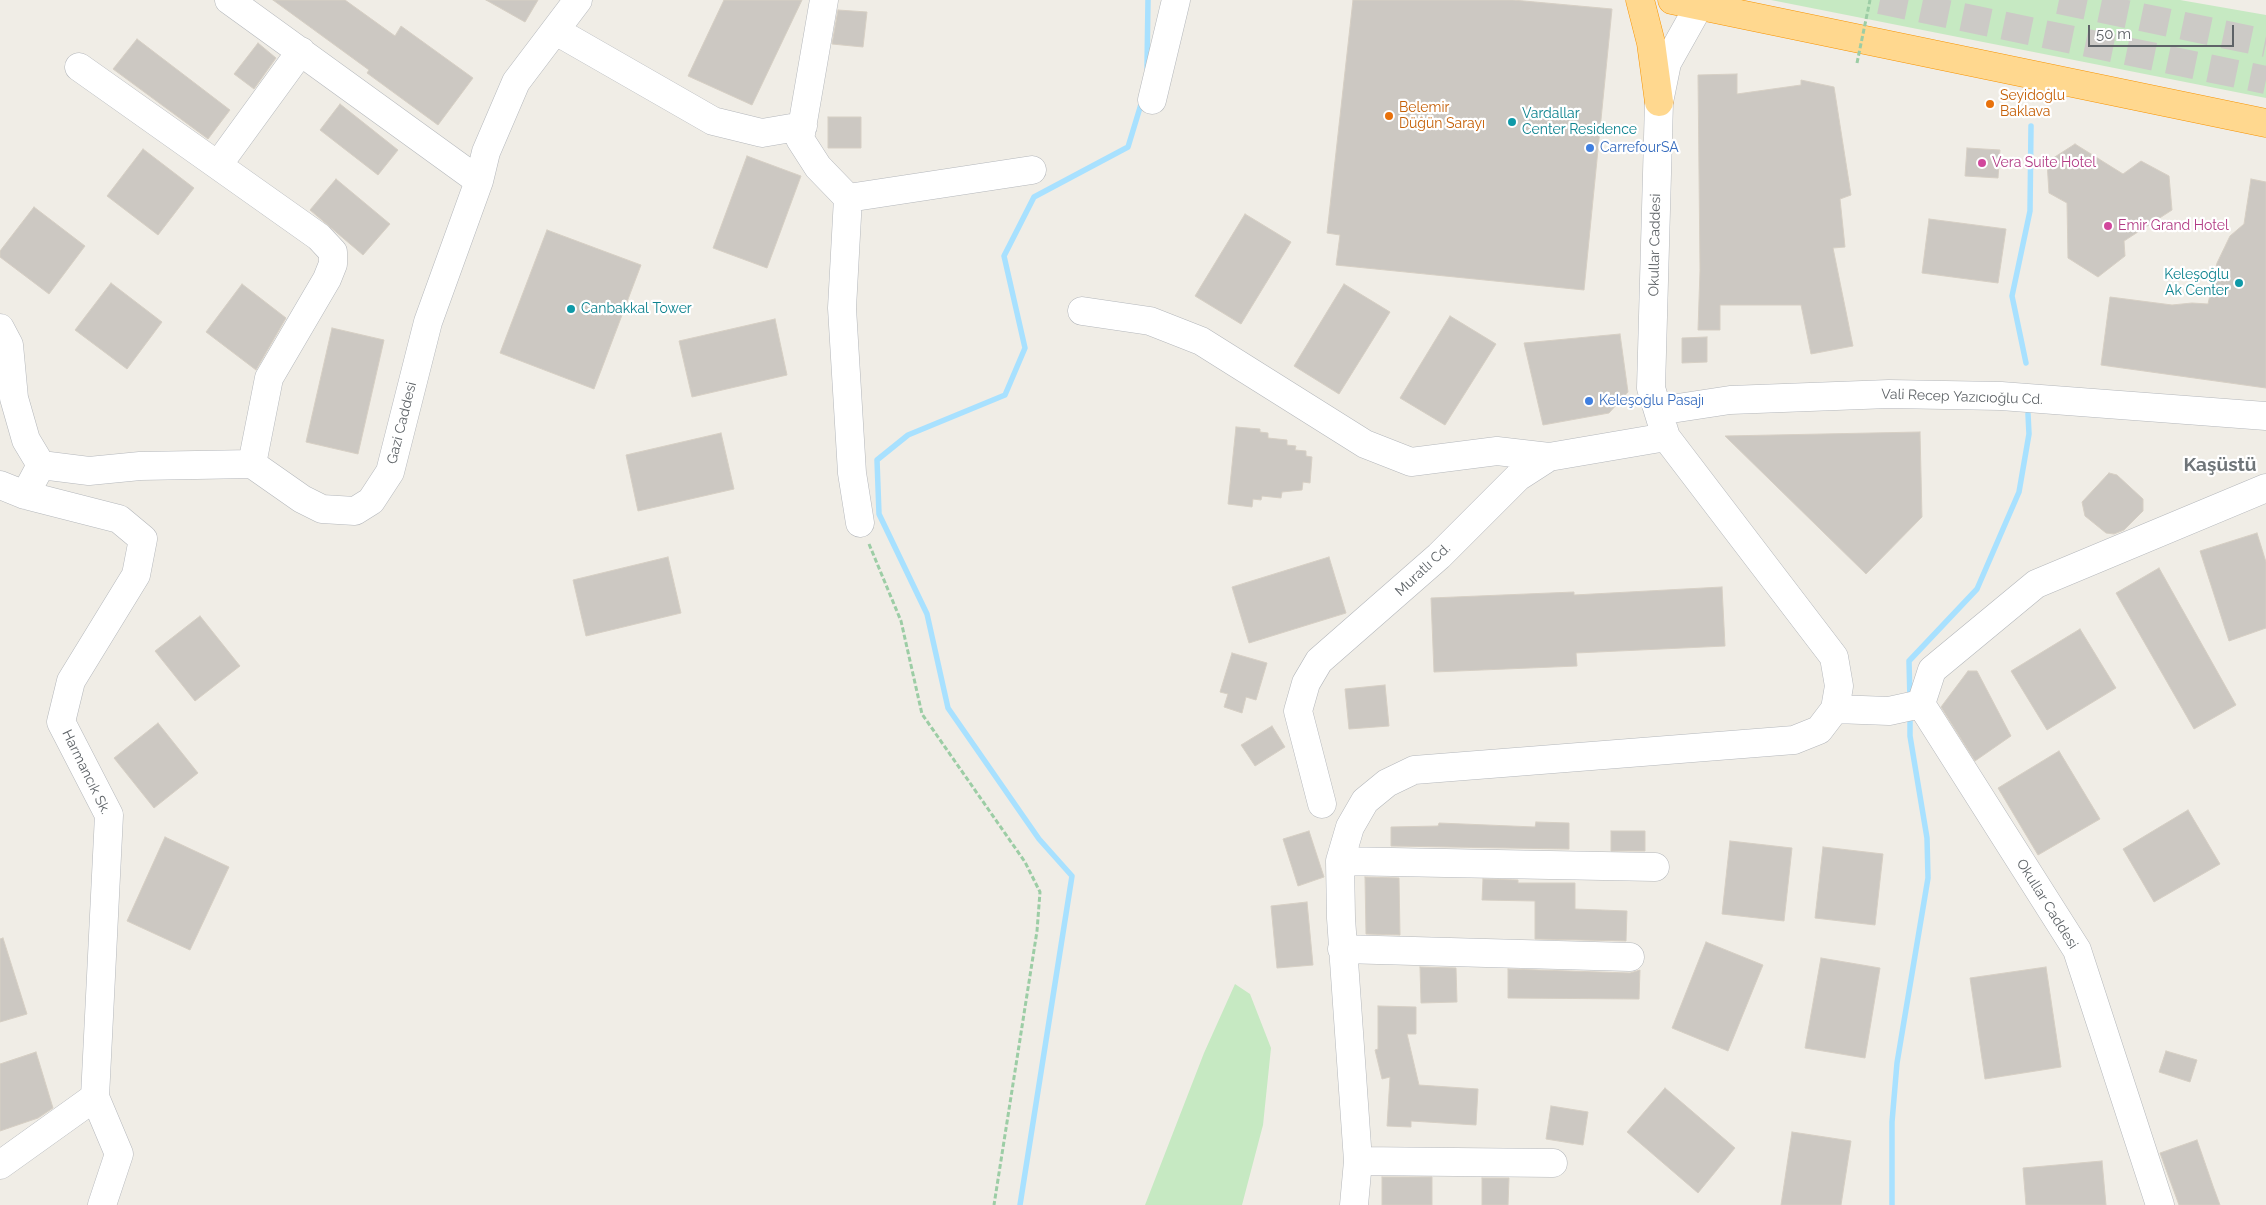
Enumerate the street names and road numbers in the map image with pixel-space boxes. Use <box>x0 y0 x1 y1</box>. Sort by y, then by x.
street label: Okullar Caddesi <box>1646 194 1664 296</box>
street label: Gazi Caddesi <box>384 380 420 466</box>
street label: Vali Recep Yazıcıoğlu Cd. <box>1881 386 2043 408</box>
street label: Muratlı Cd. <box>1392 540 1454 600</box>
street label: Harmancık Sk. <box>58 727 114 817</box>
street label: Okullar Caddesi <box>2013 856 2081 952</box>

